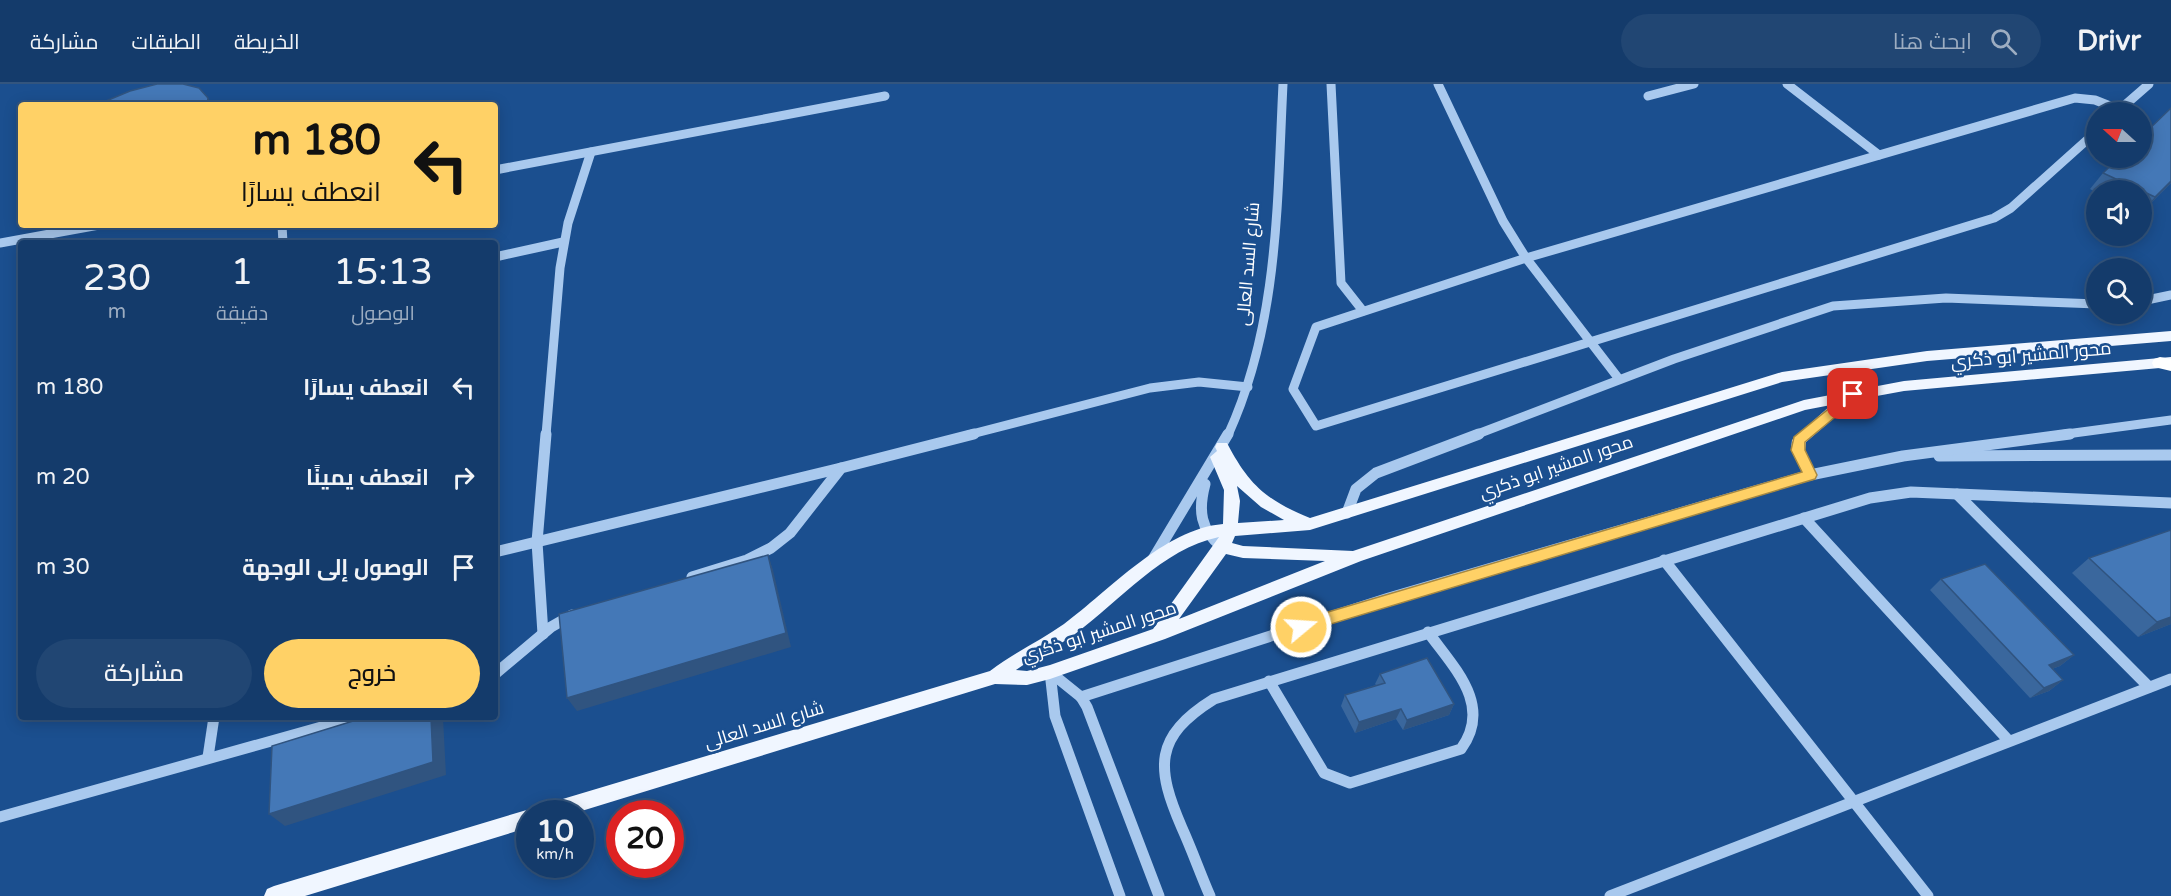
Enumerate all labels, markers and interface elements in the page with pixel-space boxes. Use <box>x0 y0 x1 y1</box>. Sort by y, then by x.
search box <box>1621 14 2041 68</box>
text: Drivr <box>2077 24 2141 58</box>
icon: search <box>1987 25 2020 58</box>
text: ابحث هنا <box>1893 29 1972 55</box>
text: مشاركة <box>30 30 99 55</box>
text: الطبقات <box>132 30 201 55</box>
text: الخريطة <box>234 30 300 55</box>
north arrow <box>2086 102 2152 168</box>
map controls <box>2086 102 2152 324</box>
text: 180 m <box>252 115 381 166</box>
icon: left <box>402 126 480 204</box>
text: انعطف يسارًا <box>241 176 381 209</box>
button: sound <box>2086 180 2152 246</box>
street label: شارع السد العالى <box>1232 201 1265 327</box>
text: 1 <box>231 251 253 294</box>
text: 15:13 <box>333 251 433 294</box>
text: 230 <box>83 257 151 300</box>
button: search <box>2086 258 2152 324</box>
text: m <box>108 300 126 324</box>
text: دقيقة <box>216 302 268 326</box>
text: الوصول <box>351 302 415 326</box>
street label: محور المشير ابو ذكري <box>1950 337 2113 376</box>
pin <box>1827 368 1878 419</box>
icon: left <box>447 371 480 404</box>
text: 180 m <box>36 374 103 400</box>
text: انعطف يسارًا <box>303 375 429 401</box>
icon: arrive <box>1836 377 1869 410</box>
street label: محور المشير ابو ذكري <box>1476 430 1637 506</box>
icon: right <box>447 461 480 494</box>
text: 20 m <box>36 464 90 490</box>
text: انعطف يمينًا <box>306 465 429 491</box>
icon: arrive <box>447 551 480 584</box>
text: 30 m <box>36 554 90 580</box>
text: الوصول إلى الوجهة <box>242 555 429 581</box>
position arrow <box>1269 595 1333 659</box>
street label: محور المشير ابو ذكري <box>1019 597 1180 670</box>
button: مشاركة <box>36 639 252 708</box>
button: خروج <box>264 639 480 708</box>
street label: شارع السد العالى <box>701 696 827 755</box>
speed limit sign: 20 <box>606 800 684 878</box>
text: 10 <box>536 813 574 850</box>
text: km/h <box>536 845 574 863</box>

